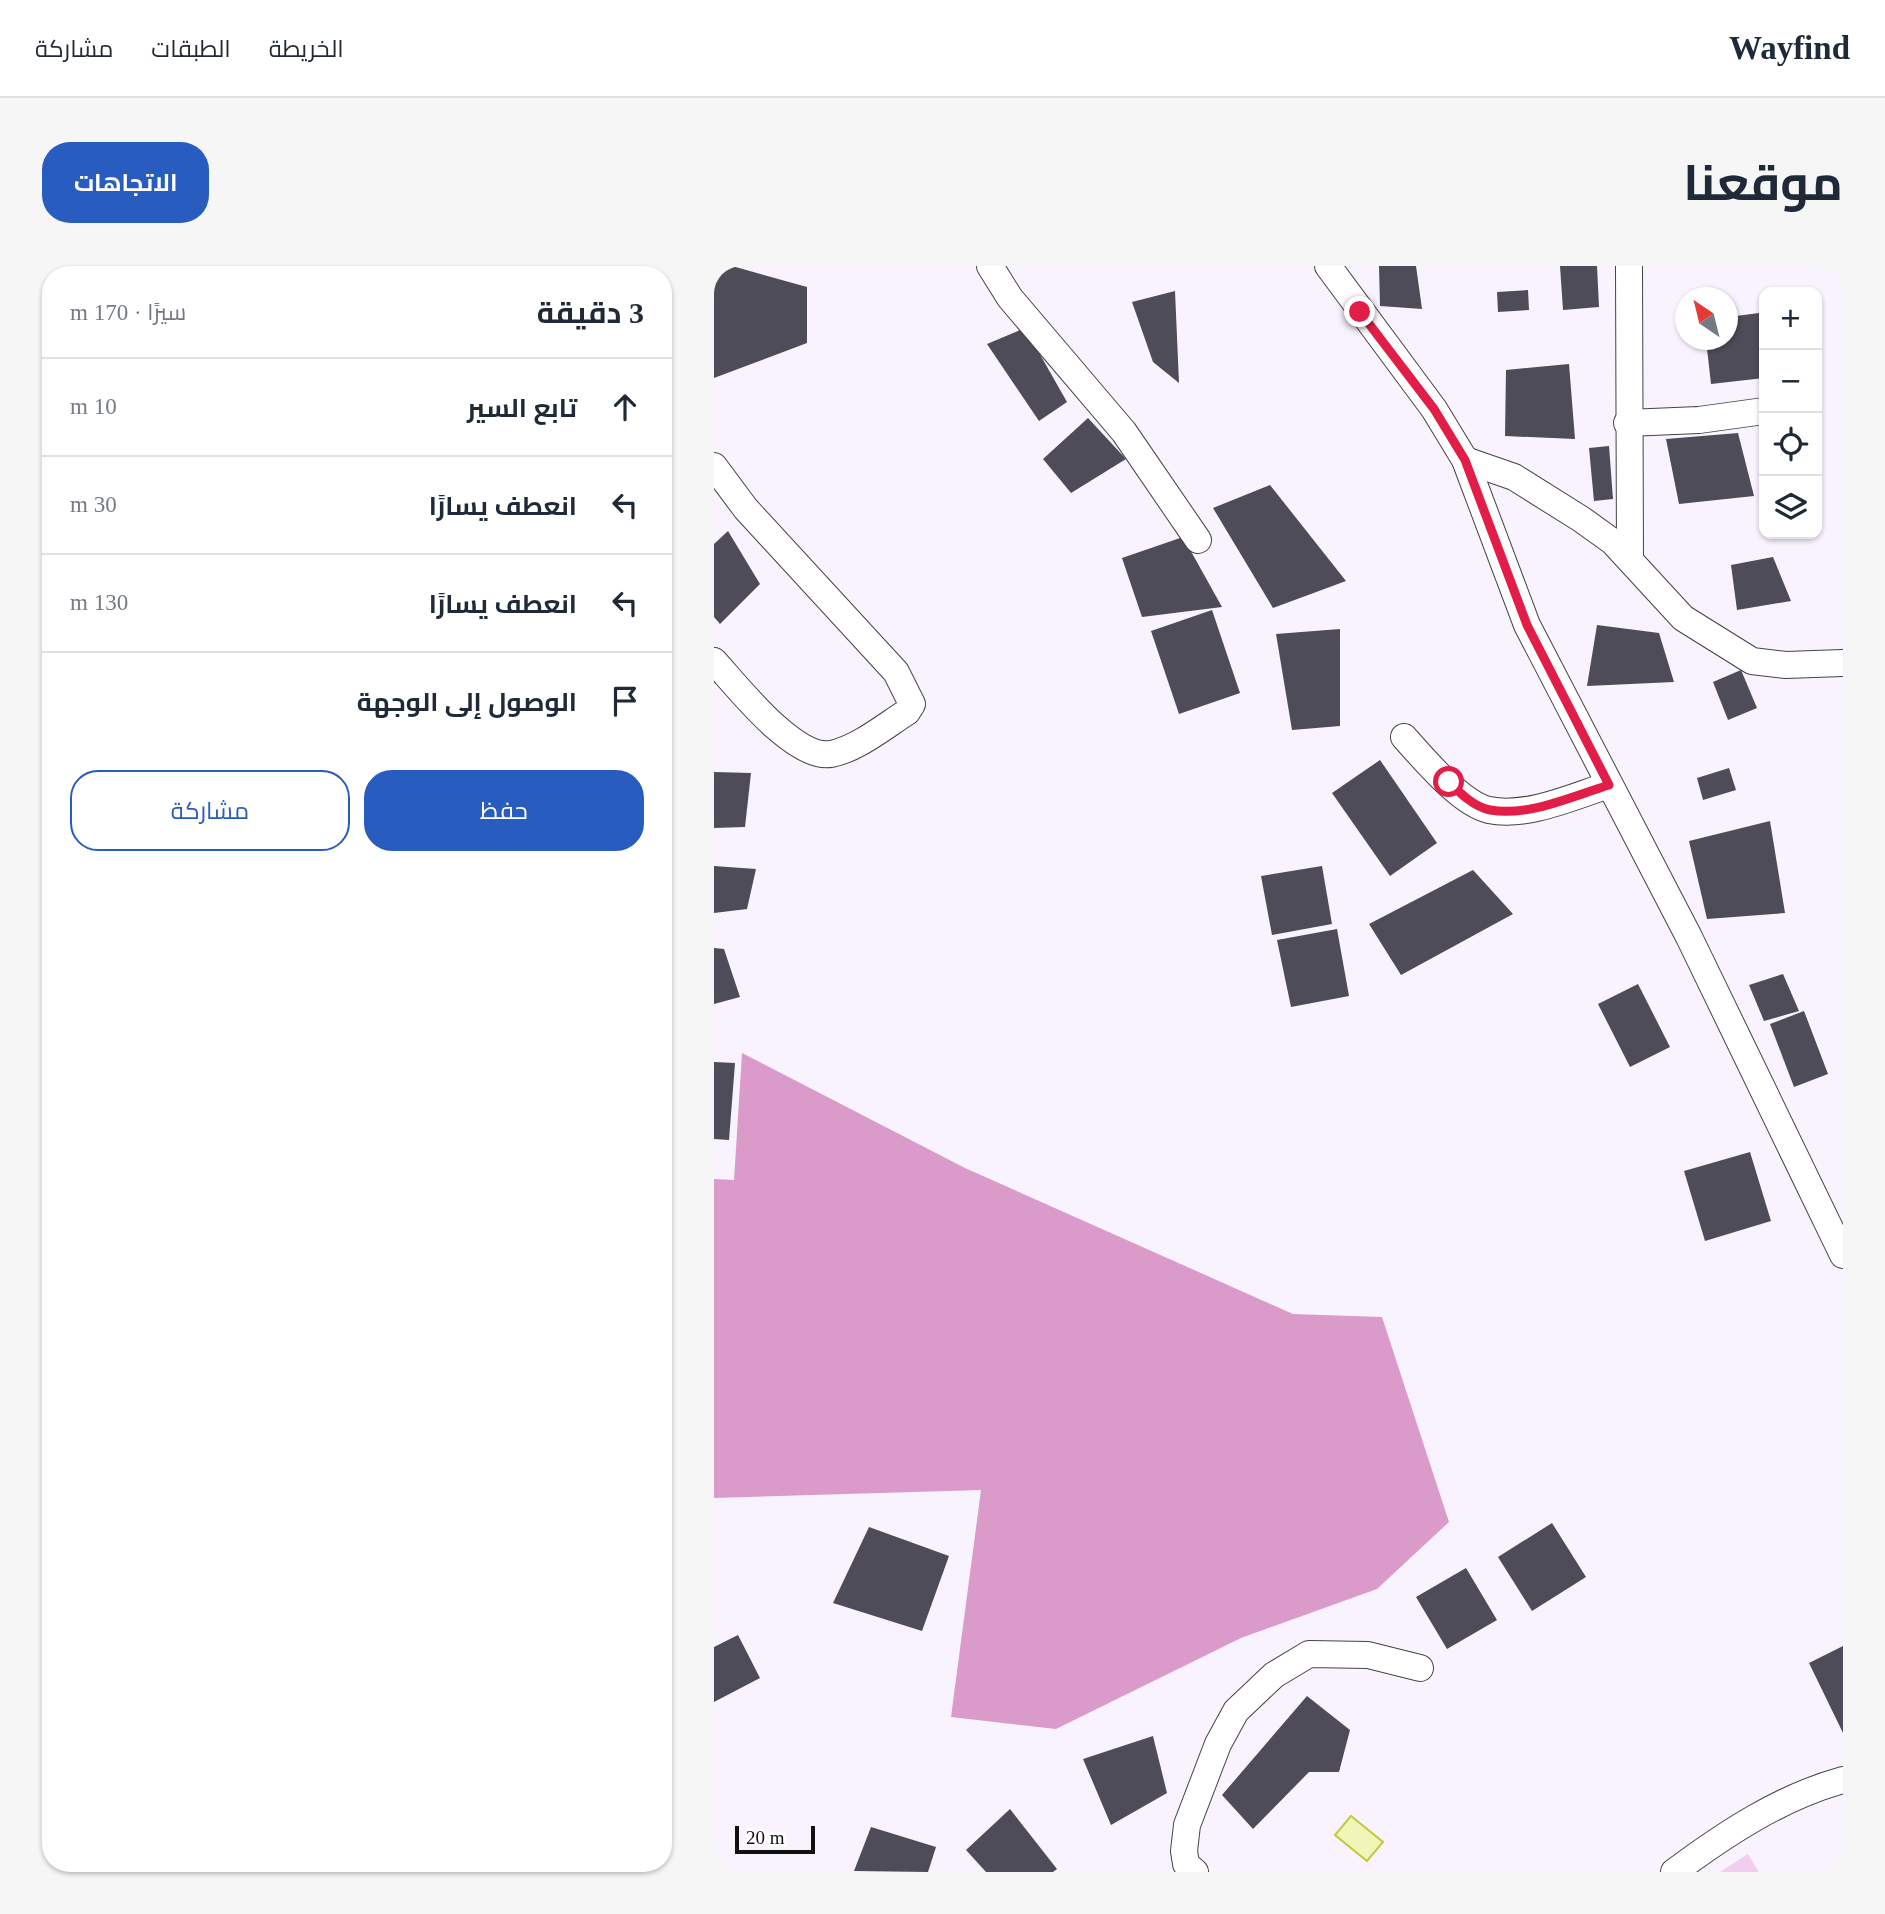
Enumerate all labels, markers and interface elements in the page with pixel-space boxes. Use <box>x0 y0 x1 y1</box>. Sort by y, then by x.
text: Wayfind <box>1729 30 1850 66</box>
text: مشاركة <box>35 36 113 62</box>
text: الطبقات <box>151 36 231 62</box>
text: الخريطة <box>269 36 344 62</box>
button: الاتجاهات <box>42 142 209 223</box>
text: موقعنا <box>1683 156 1843 211</box>
north arrow <box>1675 287 1738 350</box>
map controls <box>1759 287 1822 539</box>
button: + <box>1759 287 1822 350</box>
text: 3 دقيقة <box>537 296 644 329</box>
route end <box>1344 296 1375 327</box>
text: سيرًا · 170 m <box>70 300 186 325</box>
button: − <box>1759 350 1822 413</box>
icon: ahead <box>606 388 644 426</box>
text: 10 m <box>70 394 117 419</box>
text: تابع السير <box>467 394 577 423</box>
button: locate <box>1759 413 1822 476</box>
button: layers <box>1759 476 1822 539</box>
icon: left <box>606 486 644 524</box>
text: 30 m <box>70 492 117 517</box>
text: انعطف يسارًا <box>429 492 577 521</box>
icon: left <box>606 584 644 622</box>
text: 130 m <box>70 590 128 615</box>
text: انعطف يسارًا <box>429 590 577 619</box>
icon: arrive <box>606 682 644 720</box>
text: الوصول إلى الوجهة <box>357 688 577 717</box>
route start <box>1433 766 1464 797</box>
button: مشاركة <box>70 770 350 851</box>
button: حفظ <box>364 770 644 851</box>
scale bar <box>735 1823 816 1855</box>
text: 20 m <box>746 1827 785 1848</box>

